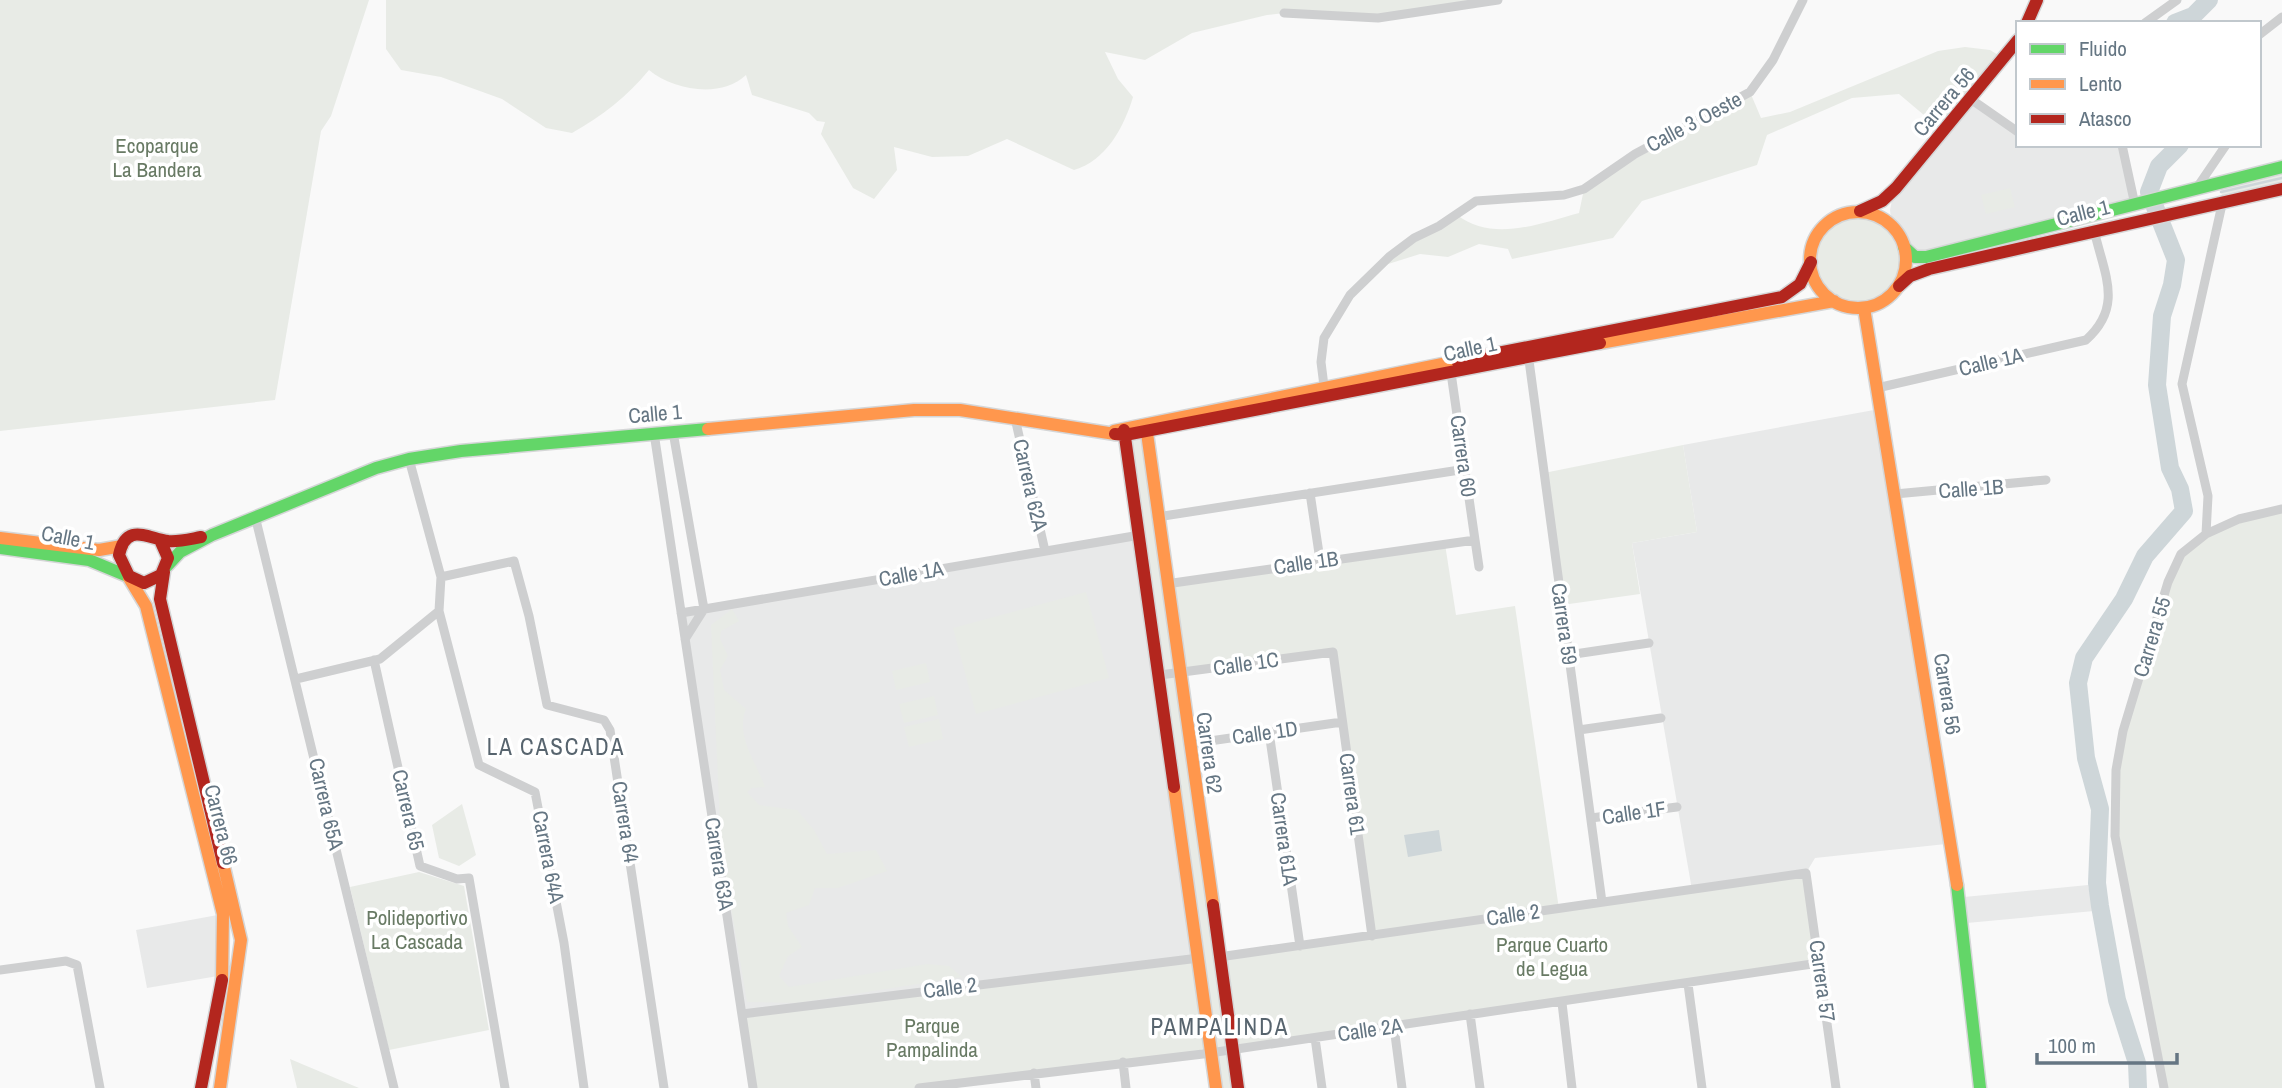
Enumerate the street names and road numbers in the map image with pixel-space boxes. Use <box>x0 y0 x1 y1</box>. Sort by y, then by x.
street label: Carrera 56 <box>1906 61 1981 143</box>
street label: Calle 3 Oeste <box>1641 84 1747 159</box>
street label: Calle 1 <box>2053 192 2113 233</box>
street label: Calle 1 <box>1441 329 1500 368</box>
street label: Calle 1A <box>1956 340 2026 383</box>
street label: Calle 1 <box>627 397 683 430</box>
street label: Carrera 60 <box>1443 413 1484 499</box>
street label: Carrera 62A <box>1006 436 1055 534</box>
street label: Calle 1B <box>1937 472 2004 505</box>
street label: Calle 1 <box>39 518 98 557</box>
street label: Calle 1B <box>1272 544 1340 581</box>
street label: Calle 1A <box>876 553 946 593</box>
street label: Carrera 59 <box>1544 581 1585 667</box>
street label: Carrera 55 <box>2126 593 2177 680</box>
street label: Calle 1C <box>1211 645 1281 682</box>
street label: Carrera 56 <box>1927 651 1968 737</box>
street label: Carrera 62 <box>1189 710 1230 796</box>
street label: Calle 1D <box>1230 714 1300 751</box>
street label: Carrera 61 <box>1332 751 1373 837</box>
street label: Carrera 65A <box>302 755 351 853</box>
street label: Carrera 65 <box>385 767 432 853</box>
street label: Carrera 64 <box>605 779 646 865</box>
street label: Carrera 66 <box>197 781 246 868</box>
street label: Carrera 61A <box>1264 790 1305 888</box>
street label: Calle 1F <box>1600 794 1668 831</box>
street label: Carrera 64A <box>525 808 572 906</box>
street label: Carrera 63A <box>698 815 741 913</box>
street label: Calle 2 <box>1484 896 1541 933</box>
street label: Carrera 57 <box>1802 938 1843 1024</box>
street label: Calle 2 <box>922 970 978 1005</box>
street label: Calle 2A <box>1336 1011 1405 1048</box>

